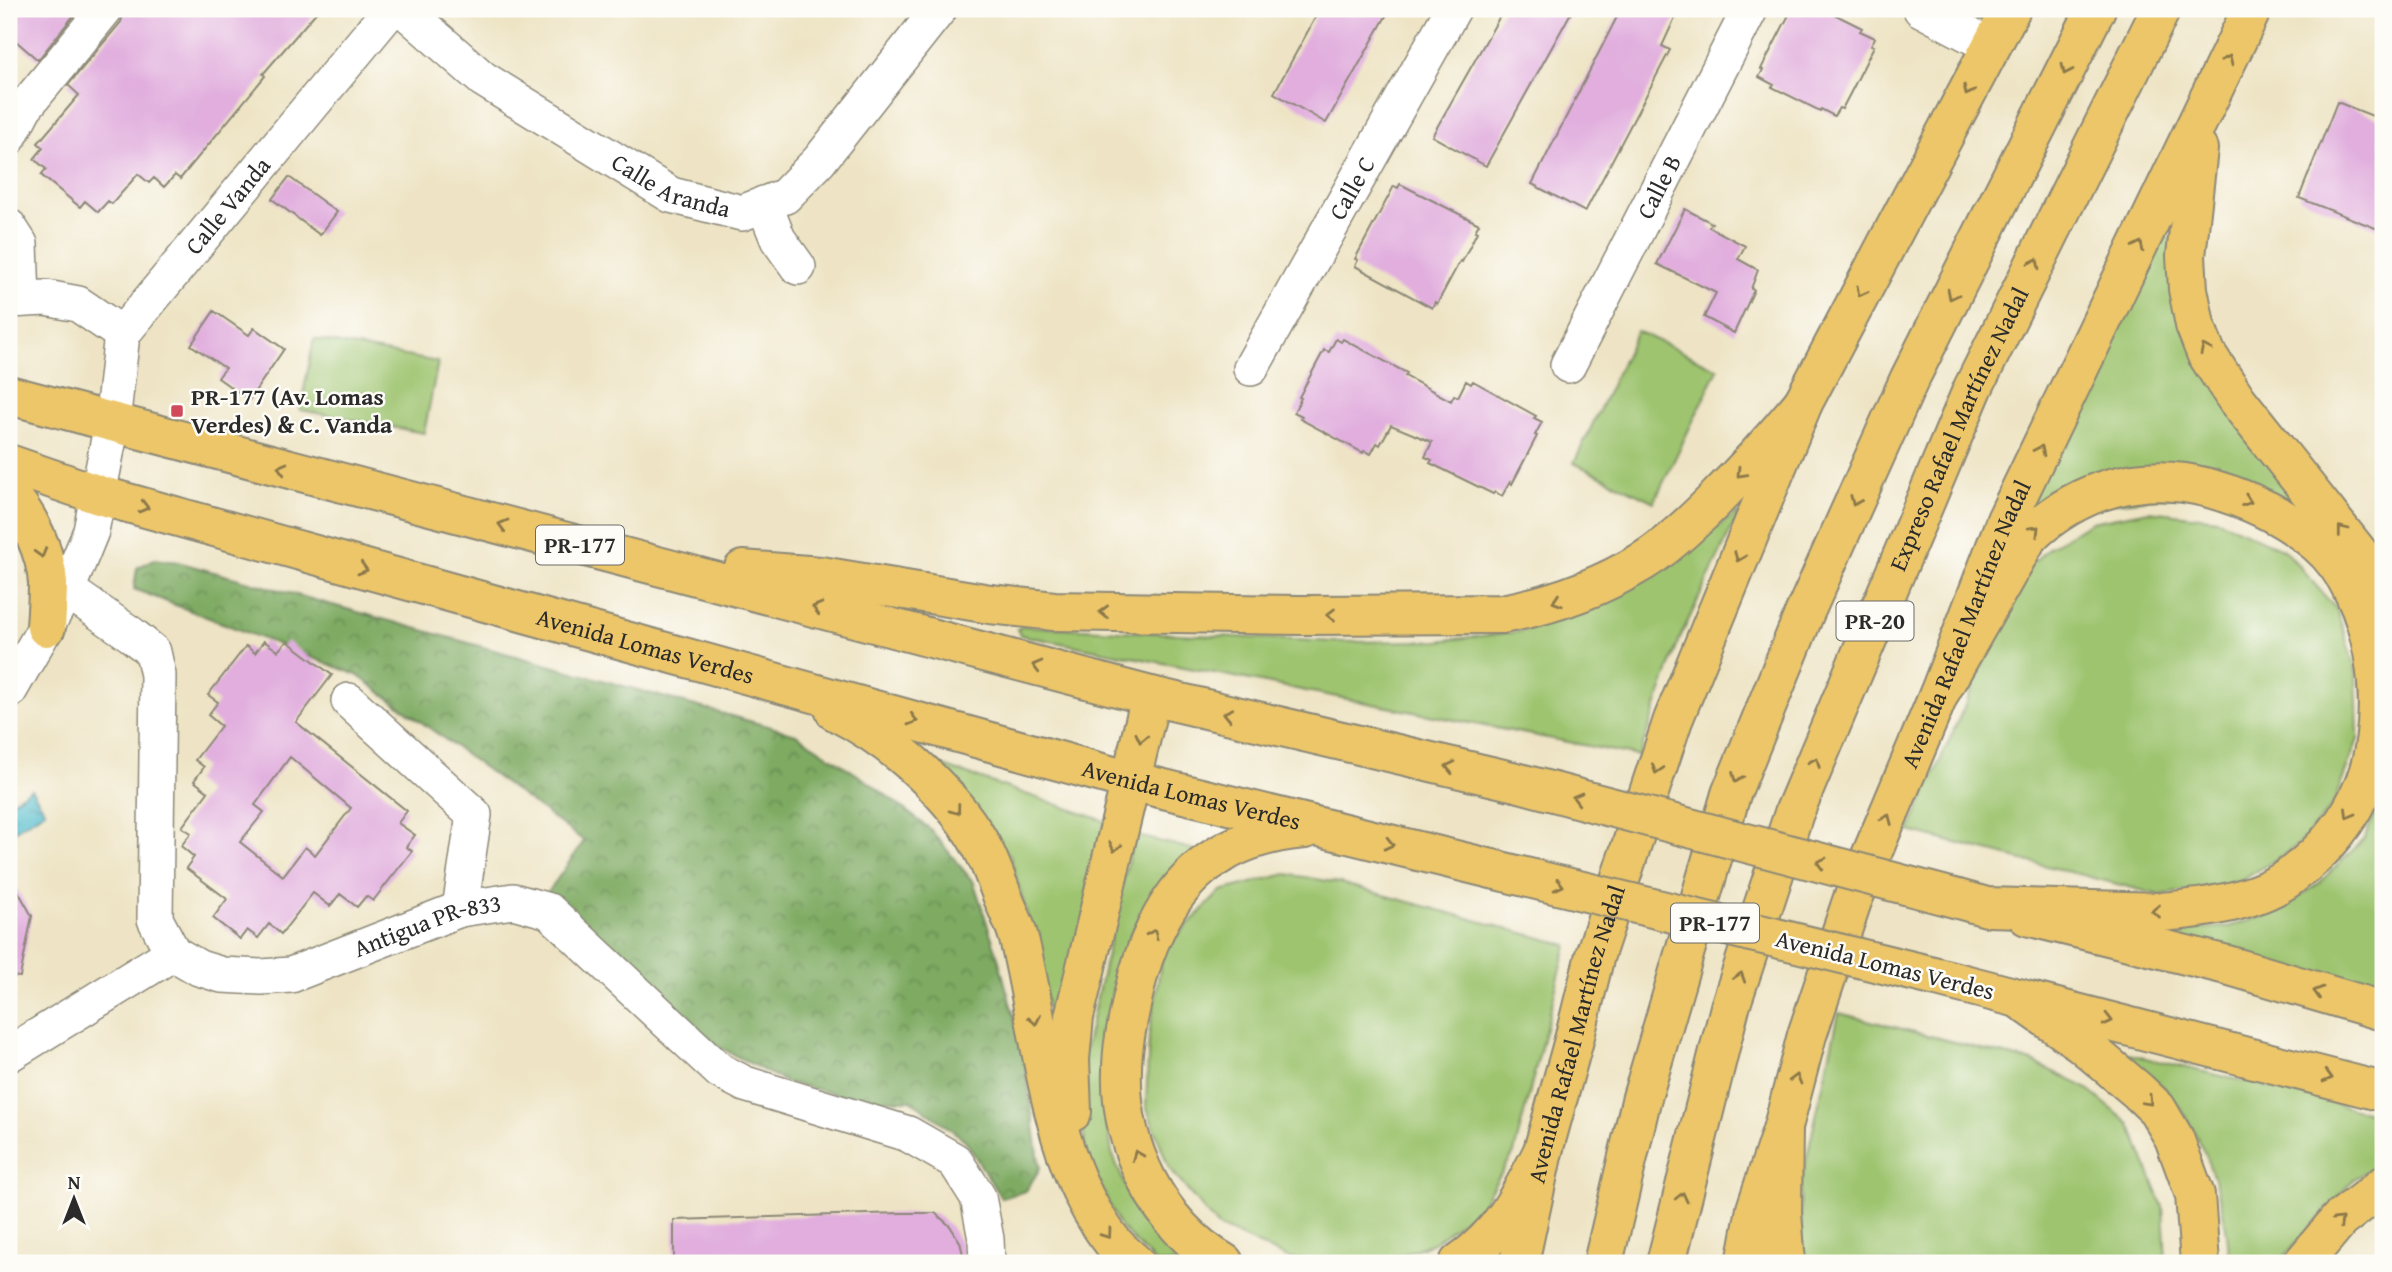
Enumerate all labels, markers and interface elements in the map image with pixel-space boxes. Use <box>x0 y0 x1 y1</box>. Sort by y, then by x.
one-way arrow <box>2219 55 2233 67</box>
one-way arrow <box>2060 63 2074 75</box>
one-way arrow <box>1962 84 1976 96</box>
street label: Calle Aranda <box>605 144 735 227</box>
street label: Calle B <box>1628 148 1690 225</box>
street label: Calle Vanda <box>177 149 279 262</box>
street label: Calle C <box>1320 150 1383 226</box>
one-way arrow <box>2131 240 2145 253</box>
one-way arrow <box>2027 258 2041 270</box>
street label: Expreso Rafael Martínez Nadal <box>1880 281 2037 576</box>
one-way arrow <box>1856 285 1870 297</box>
one-way arrow <box>1947 288 1961 300</box>
one-way arrow <box>2199 344 2213 356</box>
place label: PR-177 (Av. Lomas Verdes) & C. Vanda <box>191 379 393 442</box>
marker: PR-177 (Av. Lomas Verdes) & C. Vanda <box>169 403 185 419</box>
one-way arrow <box>2031 445 2045 457</box>
one-way arrow <box>277 462 289 476</box>
one-way arrow <box>1737 465 1750 478</box>
street label: Avenida Rafael Martínez Nadal <box>1892 474 2040 774</box>
one-way arrow <box>1849 493 1863 506</box>
one-way arrow <box>2241 493 2253 507</box>
one-way arrow <box>138 499 150 513</box>
one-way arrow <box>497 519 509 533</box>
one-way arrow <box>2337 525 2350 538</box>
road number: PR-177 <box>536 526 624 565</box>
one-way arrow <box>2027 526 2040 539</box>
one-way arrow <box>32 547 47 559</box>
one-way arrow <box>1734 550 1748 562</box>
one-way arrow <box>356 561 368 576</box>
one-way arrow <box>1551 593 1564 607</box>
street label: Avenida Lomas Verdes <box>533 599 758 693</box>
road number: PR-20 <box>1836 601 1913 640</box>
one-way arrow <box>812 602 824 616</box>
one-way arrow <box>1098 604 1108 620</box>
one-way arrow <box>1325 607 1336 623</box>
one-way arrow <box>1031 660 1043 674</box>
one-way arrow <box>1222 708 1234 723</box>
one-way arrow <box>907 712 919 726</box>
one-way arrow <box>1135 732 1149 744</box>
street label: Avenida Lomas Verdes <box>1078 750 1304 839</box>
one-way arrow <box>1807 757 1821 770</box>
one-way arrow <box>1444 760 1456 775</box>
one-way arrow <box>1650 763 1665 775</box>
one-way arrow <box>1732 771 1746 783</box>
one-way arrow <box>1571 792 1583 806</box>
one-way arrow <box>947 802 960 815</box>
one-way arrow <box>2344 807 2357 819</box>
one-way arrow <box>1878 813 1892 825</box>
one-way arrow <box>1383 836 1395 850</box>
one-way arrow <box>1109 841 1124 853</box>
one-way arrow <box>1815 857 1827 871</box>
one-way arrow <box>1553 877 1565 891</box>
street label: Avenida Rafael Martínez Nadal <box>1519 880 1634 1186</box>
street label: Antigua PR-833 <box>348 885 504 966</box>
one-way arrow <box>2150 903 2160 919</box>
road number: PR-177 <box>1671 904 1759 942</box>
street label: Avenida Lomas Verdes <box>1772 920 1998 1009</box>
one-way arrow <box>1145 929 1159 941</box>
one-way arrow <box>1732 971 1746 984</box>
one-way arrow <box>2312 985 2324 1000</box>
one-way arrow <box>2102 1012 2114 1026</box>
one-way arrow <box>1027 1014 1042 1026</box>
one-way arrow <box>2322 1069 2334 1083</box>
one-way arrow <box>1787 1073 1802 1085</box>
one-way arrow <box>2140 1092 2153 1105</box>
one-way arrow <box>1131 1150 1145 1162</box>
north arrow <box>38 1164 108 1234</box>
text: N <box>68 1168 81 1196</box>
one-way arrow <box>1674 1191 1688 1203</box>
one-way arrow <box>2331 1216 2344 1229</box>
one-way arrow <box>1099 1226 1111 1239</box>

